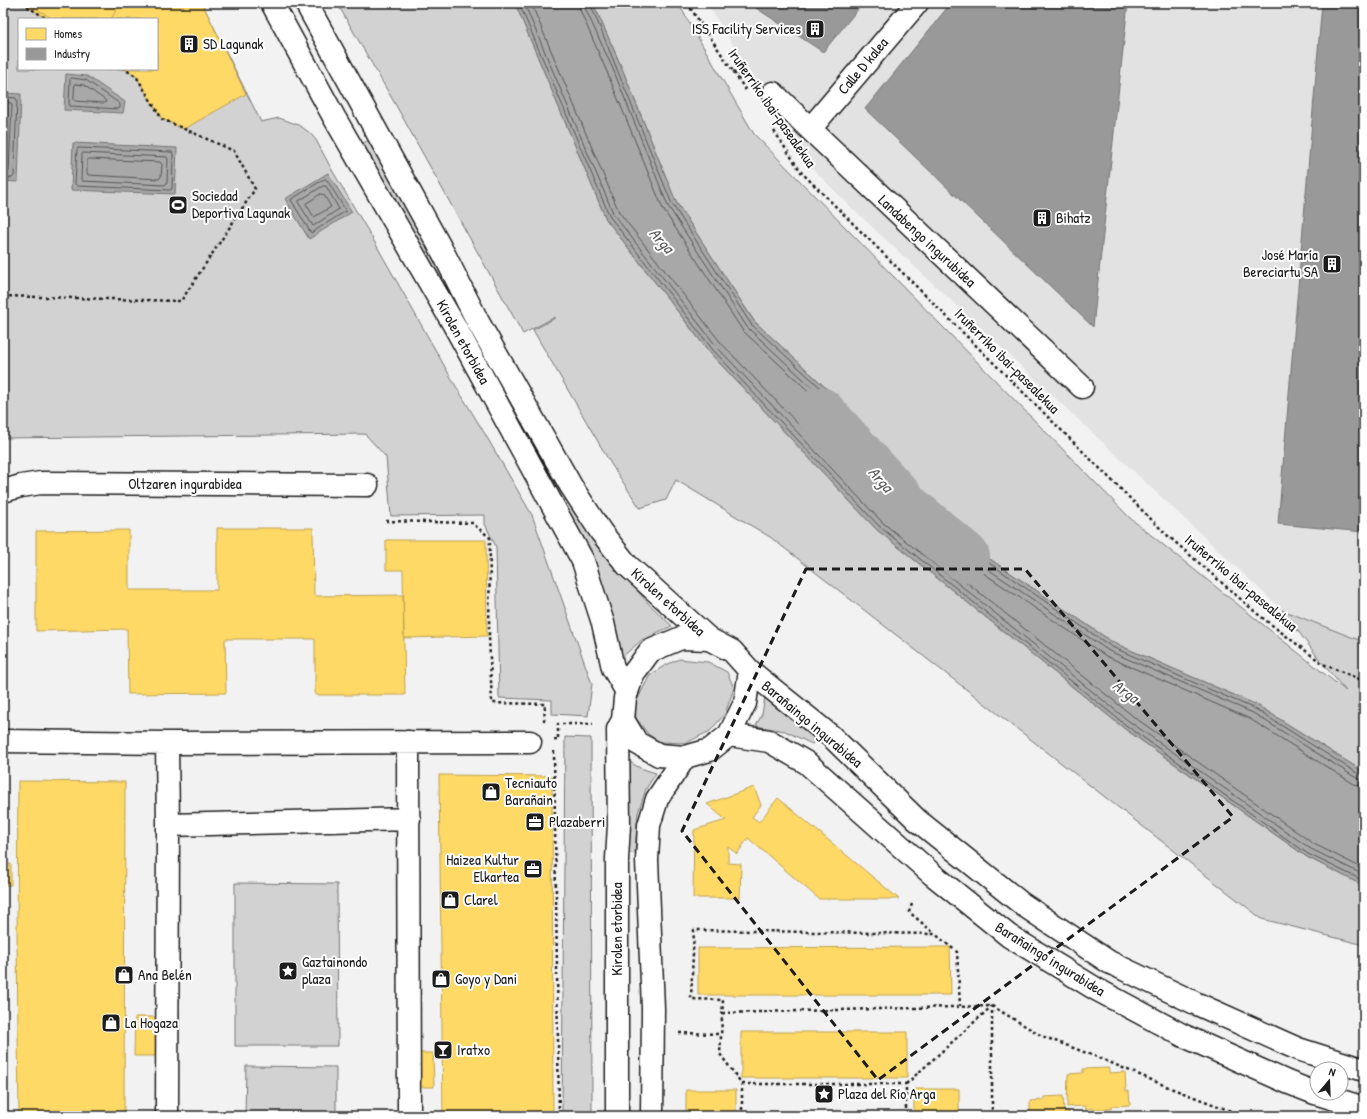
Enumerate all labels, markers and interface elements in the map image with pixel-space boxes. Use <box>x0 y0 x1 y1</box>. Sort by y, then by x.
legend <box>18 18 158 70</box>
place label: ISS Facility Services <box>692 18 801 39</box>
building icon: ISS Facility Services <box>804 18 826 40</box>
text: Homes <box>54 25 82 42</box>
building icon: SD Lagunak <box>178 33 200 55</box>
place label: SD Lagunak <box>203 33 263 54</box>
street label: Calle D kalea <box>833 33 893 99</box>
street label: Iruñerriko ibai-pasealekua <box>723 44 822 172</box>
text: Industry <box>54 45 90 62</box>
place label: Sociedad Deportiva Lagunak <box>192 185 290 223</box>
street label: Landabengo ingurubidea <box>874 190 981 292</box>
sports icon: Sociedad Deportiva Lagunak <box>167 194 189 216</box>
building icon: Bihatz <box>1031 207 1053 229</box>
place label: Bihatz <box>1056 207 1091 228</box>
water label: Arga <box>645 222 680 259</box>
place label: José María Bereciartu SA <box>1243 244 1319 282</box>
building icon: José María Bereciartu SA <box>1321 253 1343 275</box>
street label: Kirolen etorbidea <box>432 296 495 388</box>
street label: Iruñerriko ibai-pasealekua <box>950 303 1065 418</box>
water label: Arga <box>864 461 899 498</box>
street label: Oltzaren ingurabidea <box>128 473 242 494</box>
street label: Iruñerriko ibai-pasealekua <box>1180 529 1302 636</box>
street label: Kirolen etorbidea <box>627 563 710 641</box>
water label: Arga <box>1108 674 1145 709</box>
street label: Barañaingo ingurabidea <box>757 675 867 772</box>
place label: Tecniauto Barañain <box>505 772 557 810</box>
shop icon: Tecniauto Barañain <box>480 781 502 803</box>
office icon: Plazaberri <box>524 811 546 833</box>
place label: Plazaberri <box>549 811 605 832</box>
place label: Haizea Kultur Elkartea <box>446 849 519 887</box>
office icon: Haizea Kultur Elkartea <box>522 858 544 880</box>
street label: Kirolen etorbidea <box>606 882 627 976</box>
shop icon: Clarel <box>439 889 461 911</box>
place label: Clarel <box>464 889 498 910</box>
street label: Barañaingo ingurabidea <box>991 916 1109 1001</box>
place label: Gaztainondo plaza <box>302 951 367 989</box>
place icon: Gaztainondo plaza <box>277 960 299 982</box>
shop icon: Ana Belén <box>113 964 135 986</box>
place label: Ana Belén <box>138 964 192 985</box>
shop icon: Goyo y Dani <box>430 968 452 990</box>
place label: Goyo y Dani <box>455 968 517 989</box>
shop icon: La Hogaza <box>100 1012 122 1034</box>
place label: La Hogaza <box>125 1012 178 1033</box>
bar icon: Iratxo <box>432 1039 454 1061</box>
place label: Iratxo <box>457 1039 490 1060</box>
north arrow <box>1309 1061 1349 1101</box>
text: N <box>1327 1064 1337 1079</box>
place icon: Plaza del Río Arga <box>813 1083 835 1105</box>
place label: Plaza del Río Arga <box>838 1083 936 1104</box>

